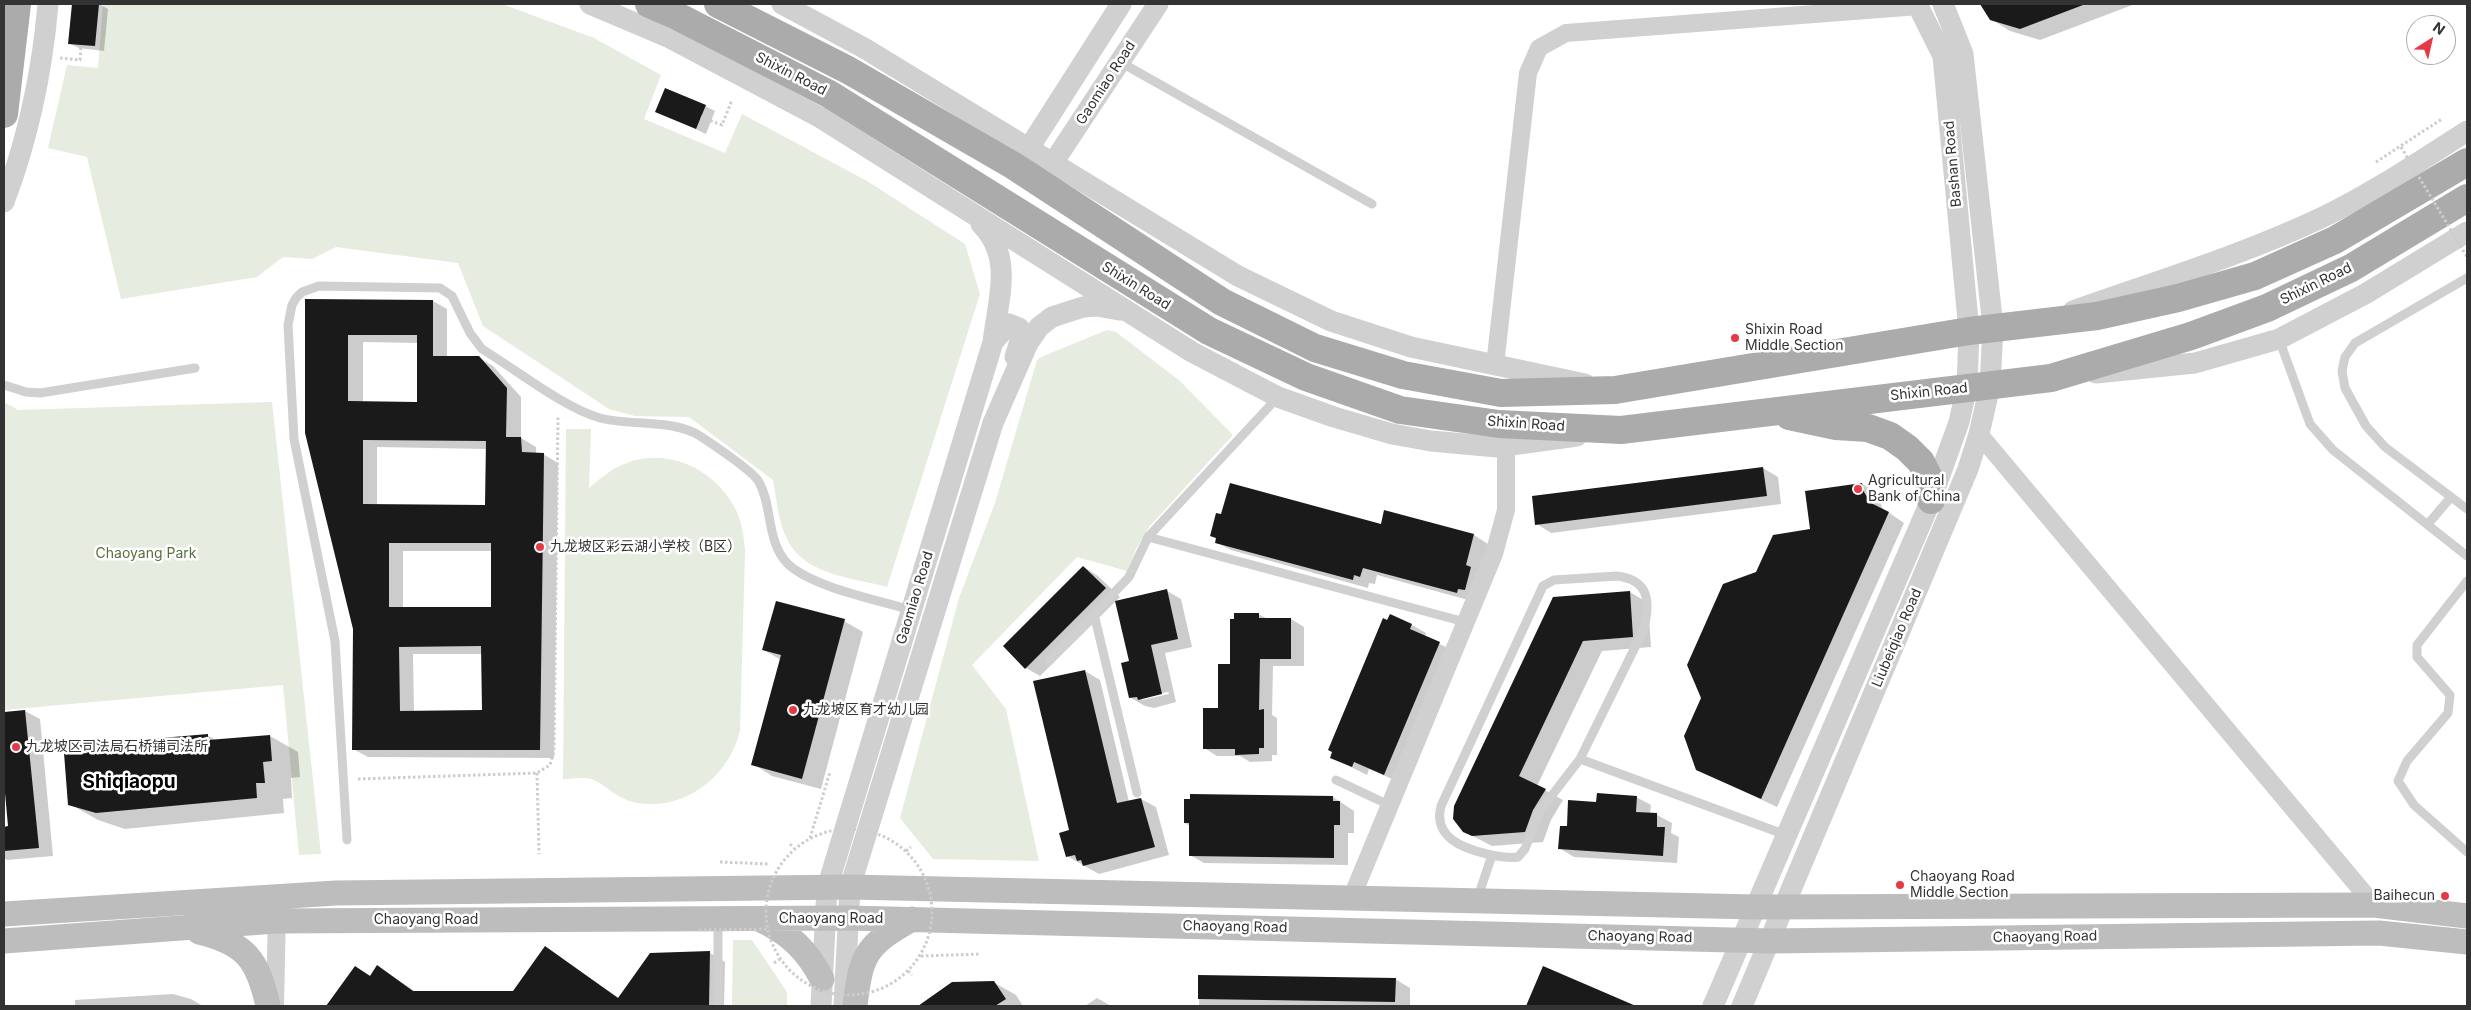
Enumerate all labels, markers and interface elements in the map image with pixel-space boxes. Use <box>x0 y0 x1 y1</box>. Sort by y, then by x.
north arrow <box>2406 15 2456 65</box>
text: N <box>2430 18 2449 38</box>
street label: Gaomiao Road <box>1073 38 1139 128</box>
street label: Shixin Road <box>753 49 829 99</box>
street label: Bashan Road <box>1941 120 1965 208</box>
street label: Shixin Road <box>1099 258 1173 314</box>
street label: Shixin Road <box>2277 259 2355 309</box>
place label: Shixin Road Middle Section <box>1745 322 1843 354</box>
marker: Shixin Road Middle Section <box>1729 332 1741 344</box>
street label: Shixin Road <box>1890 380 1968 404</box>
street label: Shixin Road <box>1487 413 1565 435</box>
place label: Agricultural Bank of China <box>1868 473 1960 506</box>
marker: Agricultural Bank of China <box>1852 483 1864 495</box>
place label: 九龙坡区彩云湖小学校（B区） <box>550 539 741 555</box>
marker: 九龙坡区彩云湖小学校（B区） <box>534 541 546 553</box>
park label: Chaoyang Park <box>96 546 196 562</box>
street label: Gaomiao Road <box>893 549 937 647</box>
street label: Liubeiqiao Road <box>1869 586 1925 690</box>
place label: 九龙坡区育才幼儿园 <box>803 702 929 718</box>
marker: 九龙坡区育才幼儿园 <box>787 704 799 716</box>
place label: 九龙坡区司法局石桥铺司法所 <box>26 739 208 755</box>
marker: 九龙坡区司法局石桥铺司法所 <box>10 741 22 753</box>
district label: Shiqiaopu <box>82 771 176 793</box>
place label: Chaoyang Road Middle Section <box>1910 869 2015 902</box>
marker: Chaoyang Road Middle Section <box>1894 879 1906 891</box>
place label: Baihecun <box>2374 888 2435 904</box>
marker: Baihecun <box>2439 890 2451 902</box>
street label: Chaoyang Road <box>779 911 883 927</box>
street label: Chaoyang Road <box>374 912 478 928</box>
street label: Chaoyang Road <box>1183 918 1287 936</box>
street label: Chaoyang Road <box>1588 928 1692 946</box>
street label: Chaoyang Road <box>1993 928 2097 946</box>

